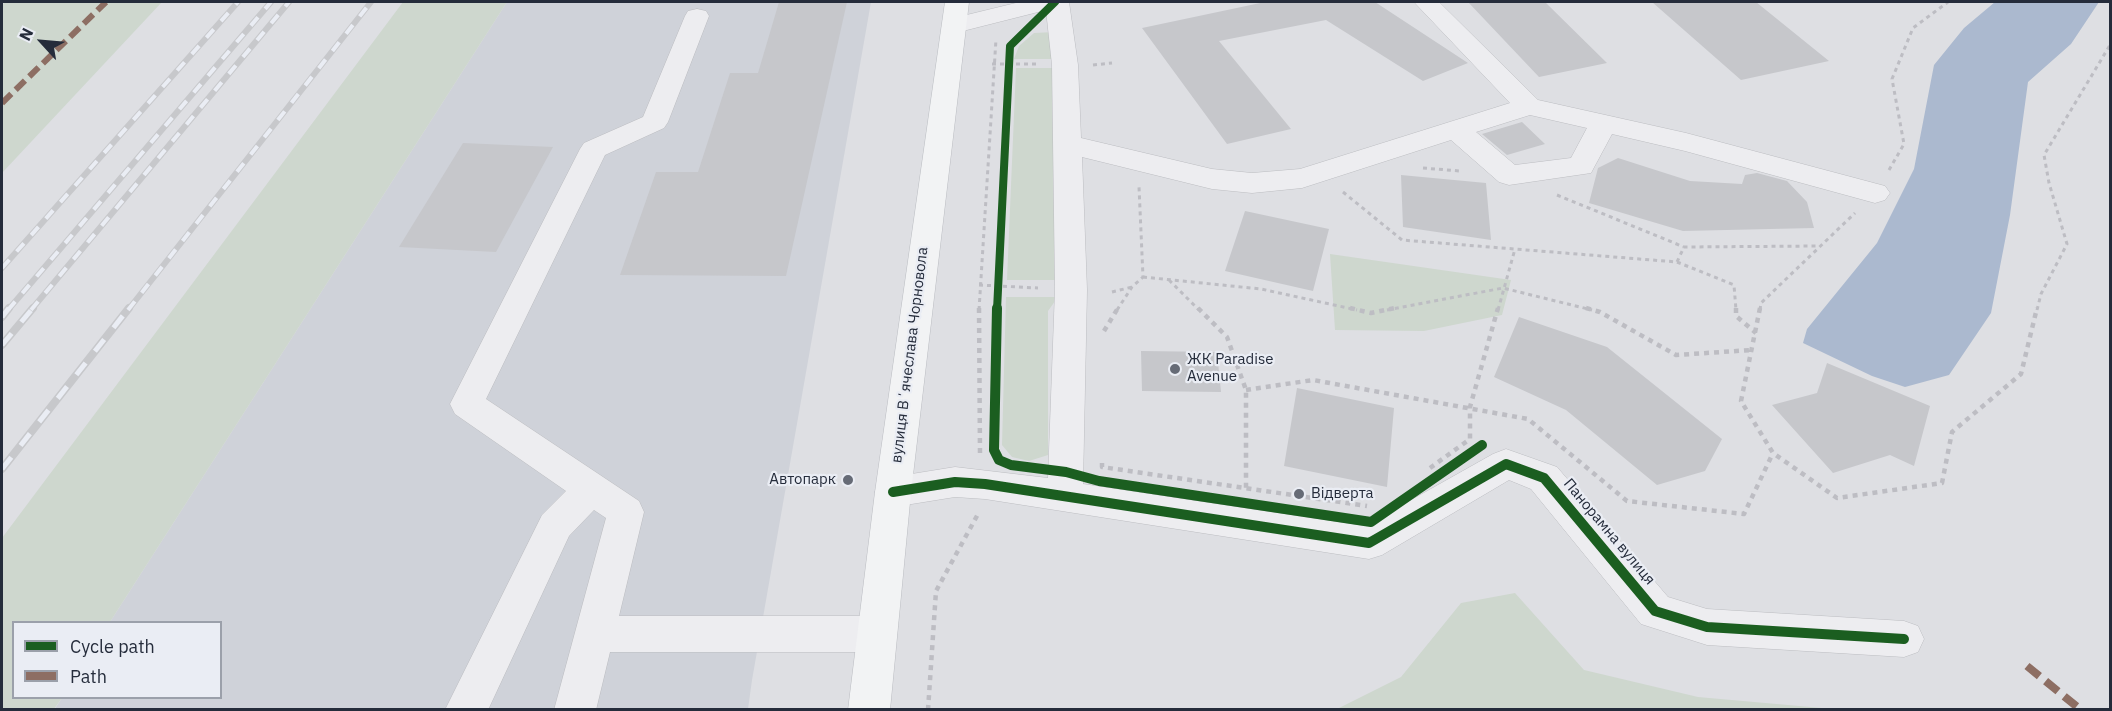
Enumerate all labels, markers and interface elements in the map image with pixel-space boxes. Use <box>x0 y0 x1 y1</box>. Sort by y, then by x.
north arrow <box>12 12 72 72</box>
text: N <box>14 25 37 44</box>
street label: вулиця Вʼячеслава Чорновола <box>888 246 932 464</box>
place label: ЖК Paradise Avenue <box>1187 351 1274 386</box>
marker: ЖК Paradise Avenue <box>1168 362 1182 376</box>
place label: Автопарк <box>769 471 836 489</box>
marker: Автопарк <box>841 473 855 487</box>
street label: Панорамна вулиця <box>1559 475 1659 589</box>
place label: Відверта <box>1311 485 1374 503</box>
marker: Відверта <box>1292 487 1306 501</box>
legend <box>12 621 222 699</box>
text: Cycle path <box>70 635 155 658</box>
text: Path <box>70 665 107 688</box>

